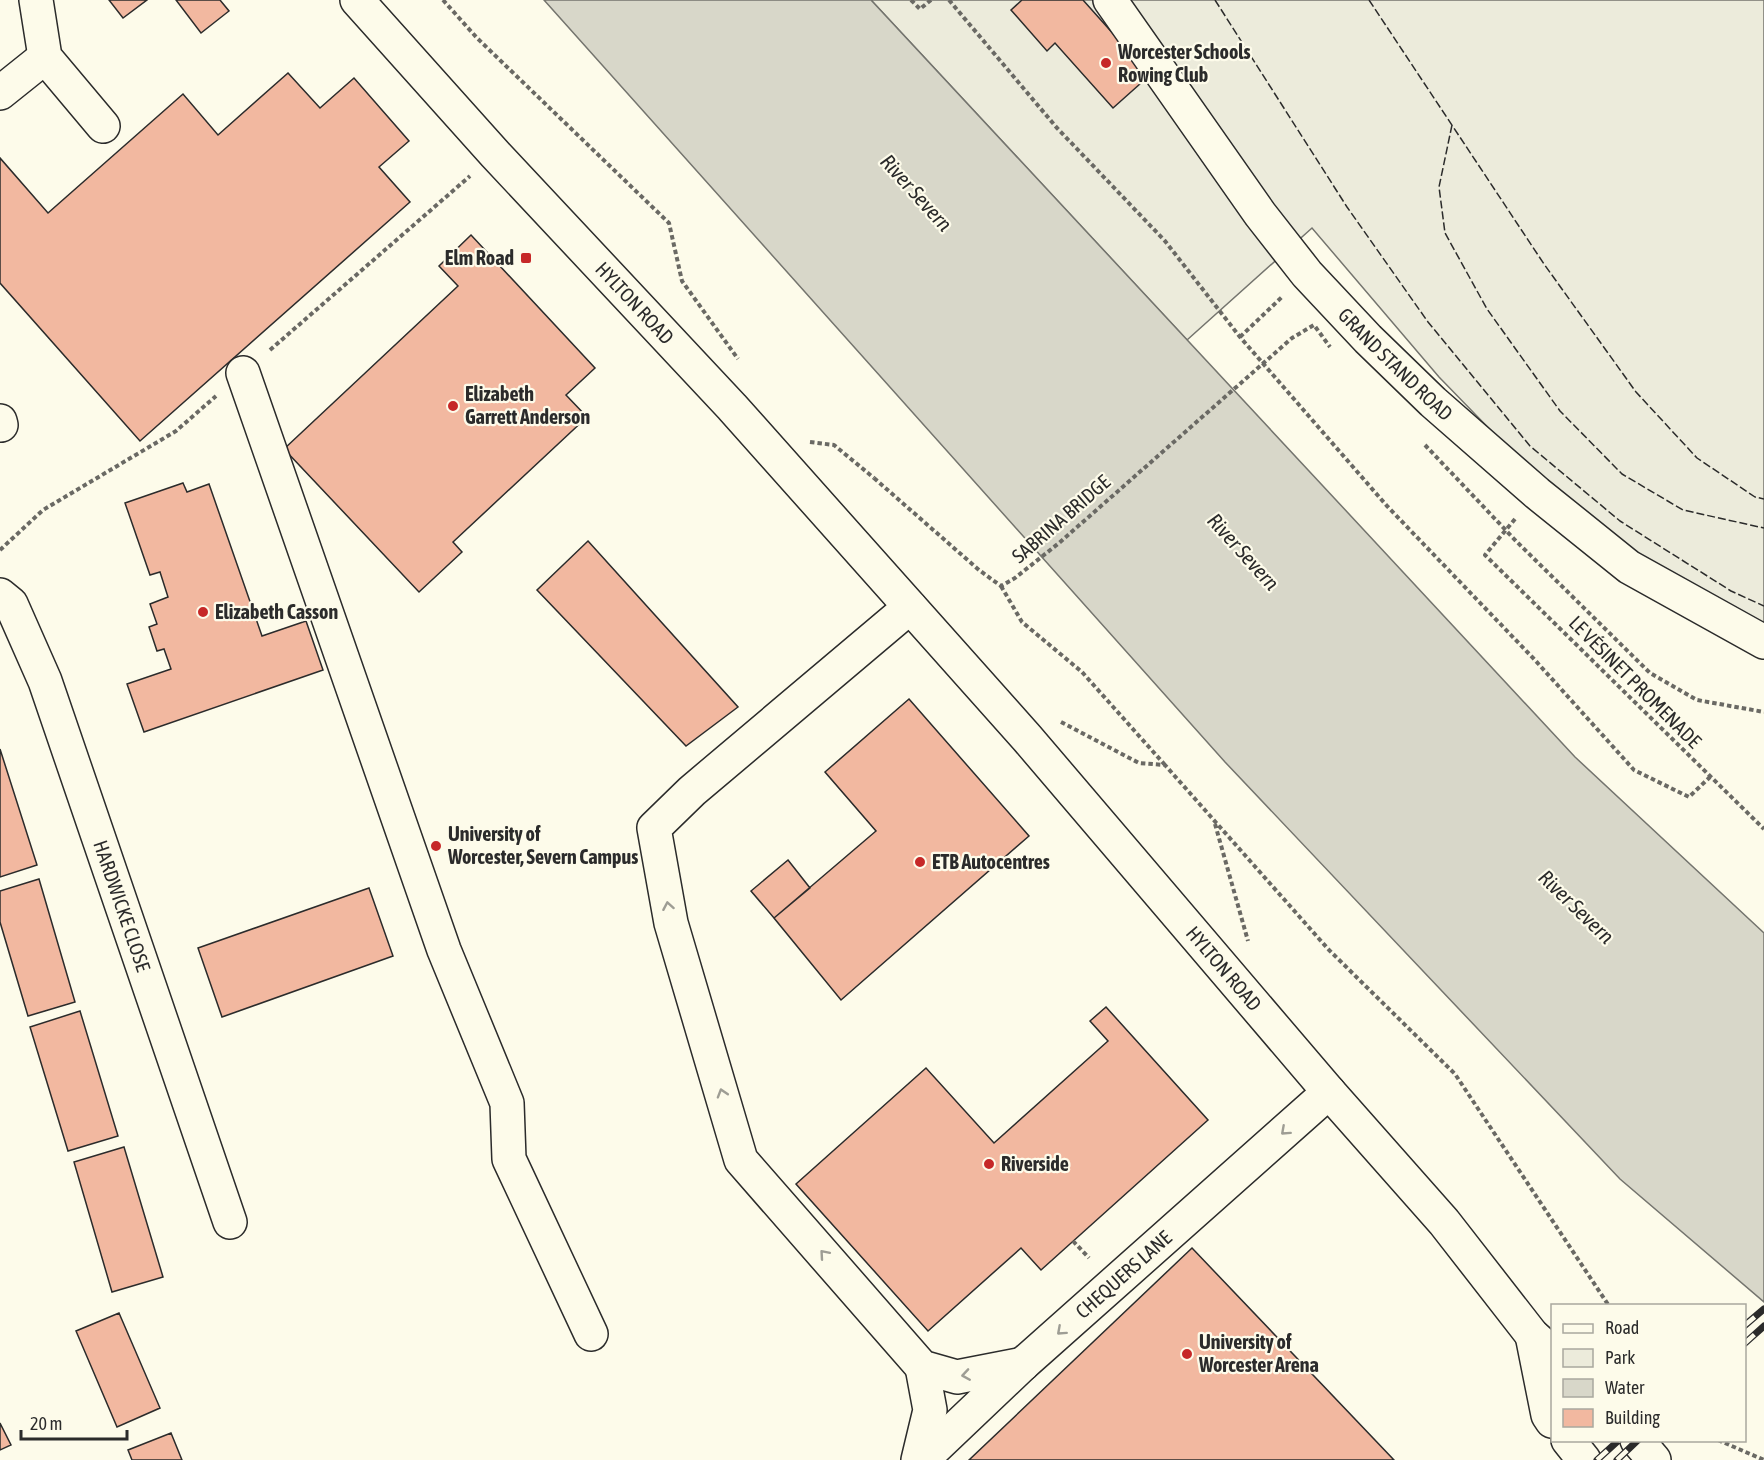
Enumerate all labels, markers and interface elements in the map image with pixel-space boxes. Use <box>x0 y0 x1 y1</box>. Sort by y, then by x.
place label: Worcester Schools Rowing Club <box>1117 40 1251 86</box>
marker: Worcester Schools Rowing Club <box>1099 56 1113 70</box>
water label: River Severn <box>876 149 957 236</box>
place label: Elm Road <box>445 246 514 269</box>
marker: Elm Road <box>519 251 533 265</box>
street label: HYLTON ROAD <box>591 257 679 348</box>
street label: GRAND STAND ROAD <box>1334 303 1458 425</box>
place label: Elizabeth Garrett Anderson <box>465 382 590 428</box>
marker: Elizabeth Garrett Anderson <box>446 399 460 413</box>
street label: SABRINA BRIDGE <box>1007 470 1115 567</box>
water label: River Severn <box>1203 508 1284 595</box>
place label: Elizabeth Casson <box>215 600 338 623</box>
marker: Elizabeth Casson <box>196 605 210 619</box>
street label: LE VÉSINET PROMENADE <box>1565 611 1706 753</box>
place label: University of Worcester, Severn Campus <box>447 822 638 868</box>
street label: HARDWICKE CLOSE <box>89 837 156 975</box>
marker: University of Worcester, Severn Campus <box>429 839 443 853</box>
place label: ETB Autocentres <box>932 850 1050 873</box>
marker: ETB Autocentres <box>913 855 927 869</box>
water label: River Severn <box>1534 865 1619 948</box>
one-way arrow <box>662 901 675 911</box>
street label: HYLTON ROAD <box>1182 921 1267 1015</box>
one-way arrow <box>717 1088 729 1099</box>
one-way arrow <box>1281 1124 1292 1135</box>
place label: Riverside <box>1001 1152 1069 1175</box>
marker: Riverside <box>982 1157 996 1171</box>
street label: CHEQUERS LANE <box>1071 1225 1176 1323</box>
one-way arrow <box>820 1250 831 1261</box>
legend <box>1551 1304 1746 1442</box>
text: Road <box>1605 1317 1639 1338</box>
one-way arrow <box>1057 1323 1068 1334</box>
place label: University of Worcester Arena <box>1198 1330 1319 1376</box>
marker: University of Worcester Arena <box>1180 1347 1194 1361</box>
text: Park <box>1605 1347 1635 1368</box>
one-way arrow <box>961 1369 970 1381</box>
text: Water <box>1605 1377 1645 1398</box>
scale bar <box>21 1403 128 1441</box>
text: Building <box>1605 1407 1660 1428</box>
text: 20 m <box>30 1413 62 1434</box>

